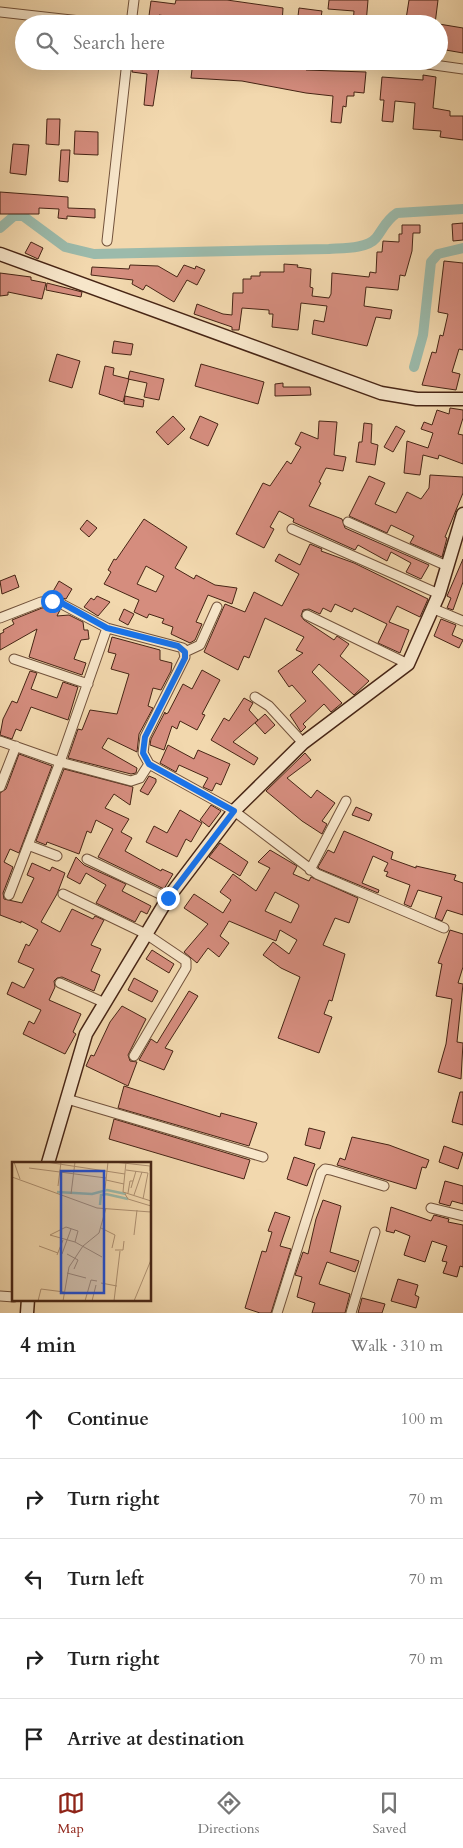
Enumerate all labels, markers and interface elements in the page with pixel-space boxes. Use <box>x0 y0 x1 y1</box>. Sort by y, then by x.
search box <box>15 15 448 70</box>
icon: search <box>33 29 61 57</box>
text: Search here <box>73 30 165 56</box>
route start <box>41 590 64 613</box>
route end <box>157 887 180 910</box>
inset map <box>12 1162 151 1300</box>
text: 4 min <box>20 1331 76 1360</box>
text: Walk · 310 m <box>351 1335 443 1357</box>
icon: ahead <box>20 1405 48 1433</box>
text: Continue <box>67 1406 149 1432</box>
text: 100 m <box>401 1408 443 1430</box>
icon: right <box>20 1485 48 1513</box>
text: Turn right <box>67 1486 159 1512</box>
text: 70 m <box>409 1488 443 1510</box>
icon: left <box>20 1565 48 1593</box>
text: Turn left <box>67 1566 144 1592</box>
text: 70 m <box>409 1568 443 1590</box>
icon: right <box>20 1645 48 1673</box>
text: Turn right <box>67 1646 159 1672</box>
text: 70 m <box>409 1648 443 1670</box>
icon: arrive <box>20 1725 48 1753</box>
text: Arrive at destination <box>67 1726 244 1752</box>
tab: Map <box>57 1789 85 1838</box>
tab: Directions <box>198 1789 259 1838</box>
tab: Saved <box>372 1789 406 1838</box>

